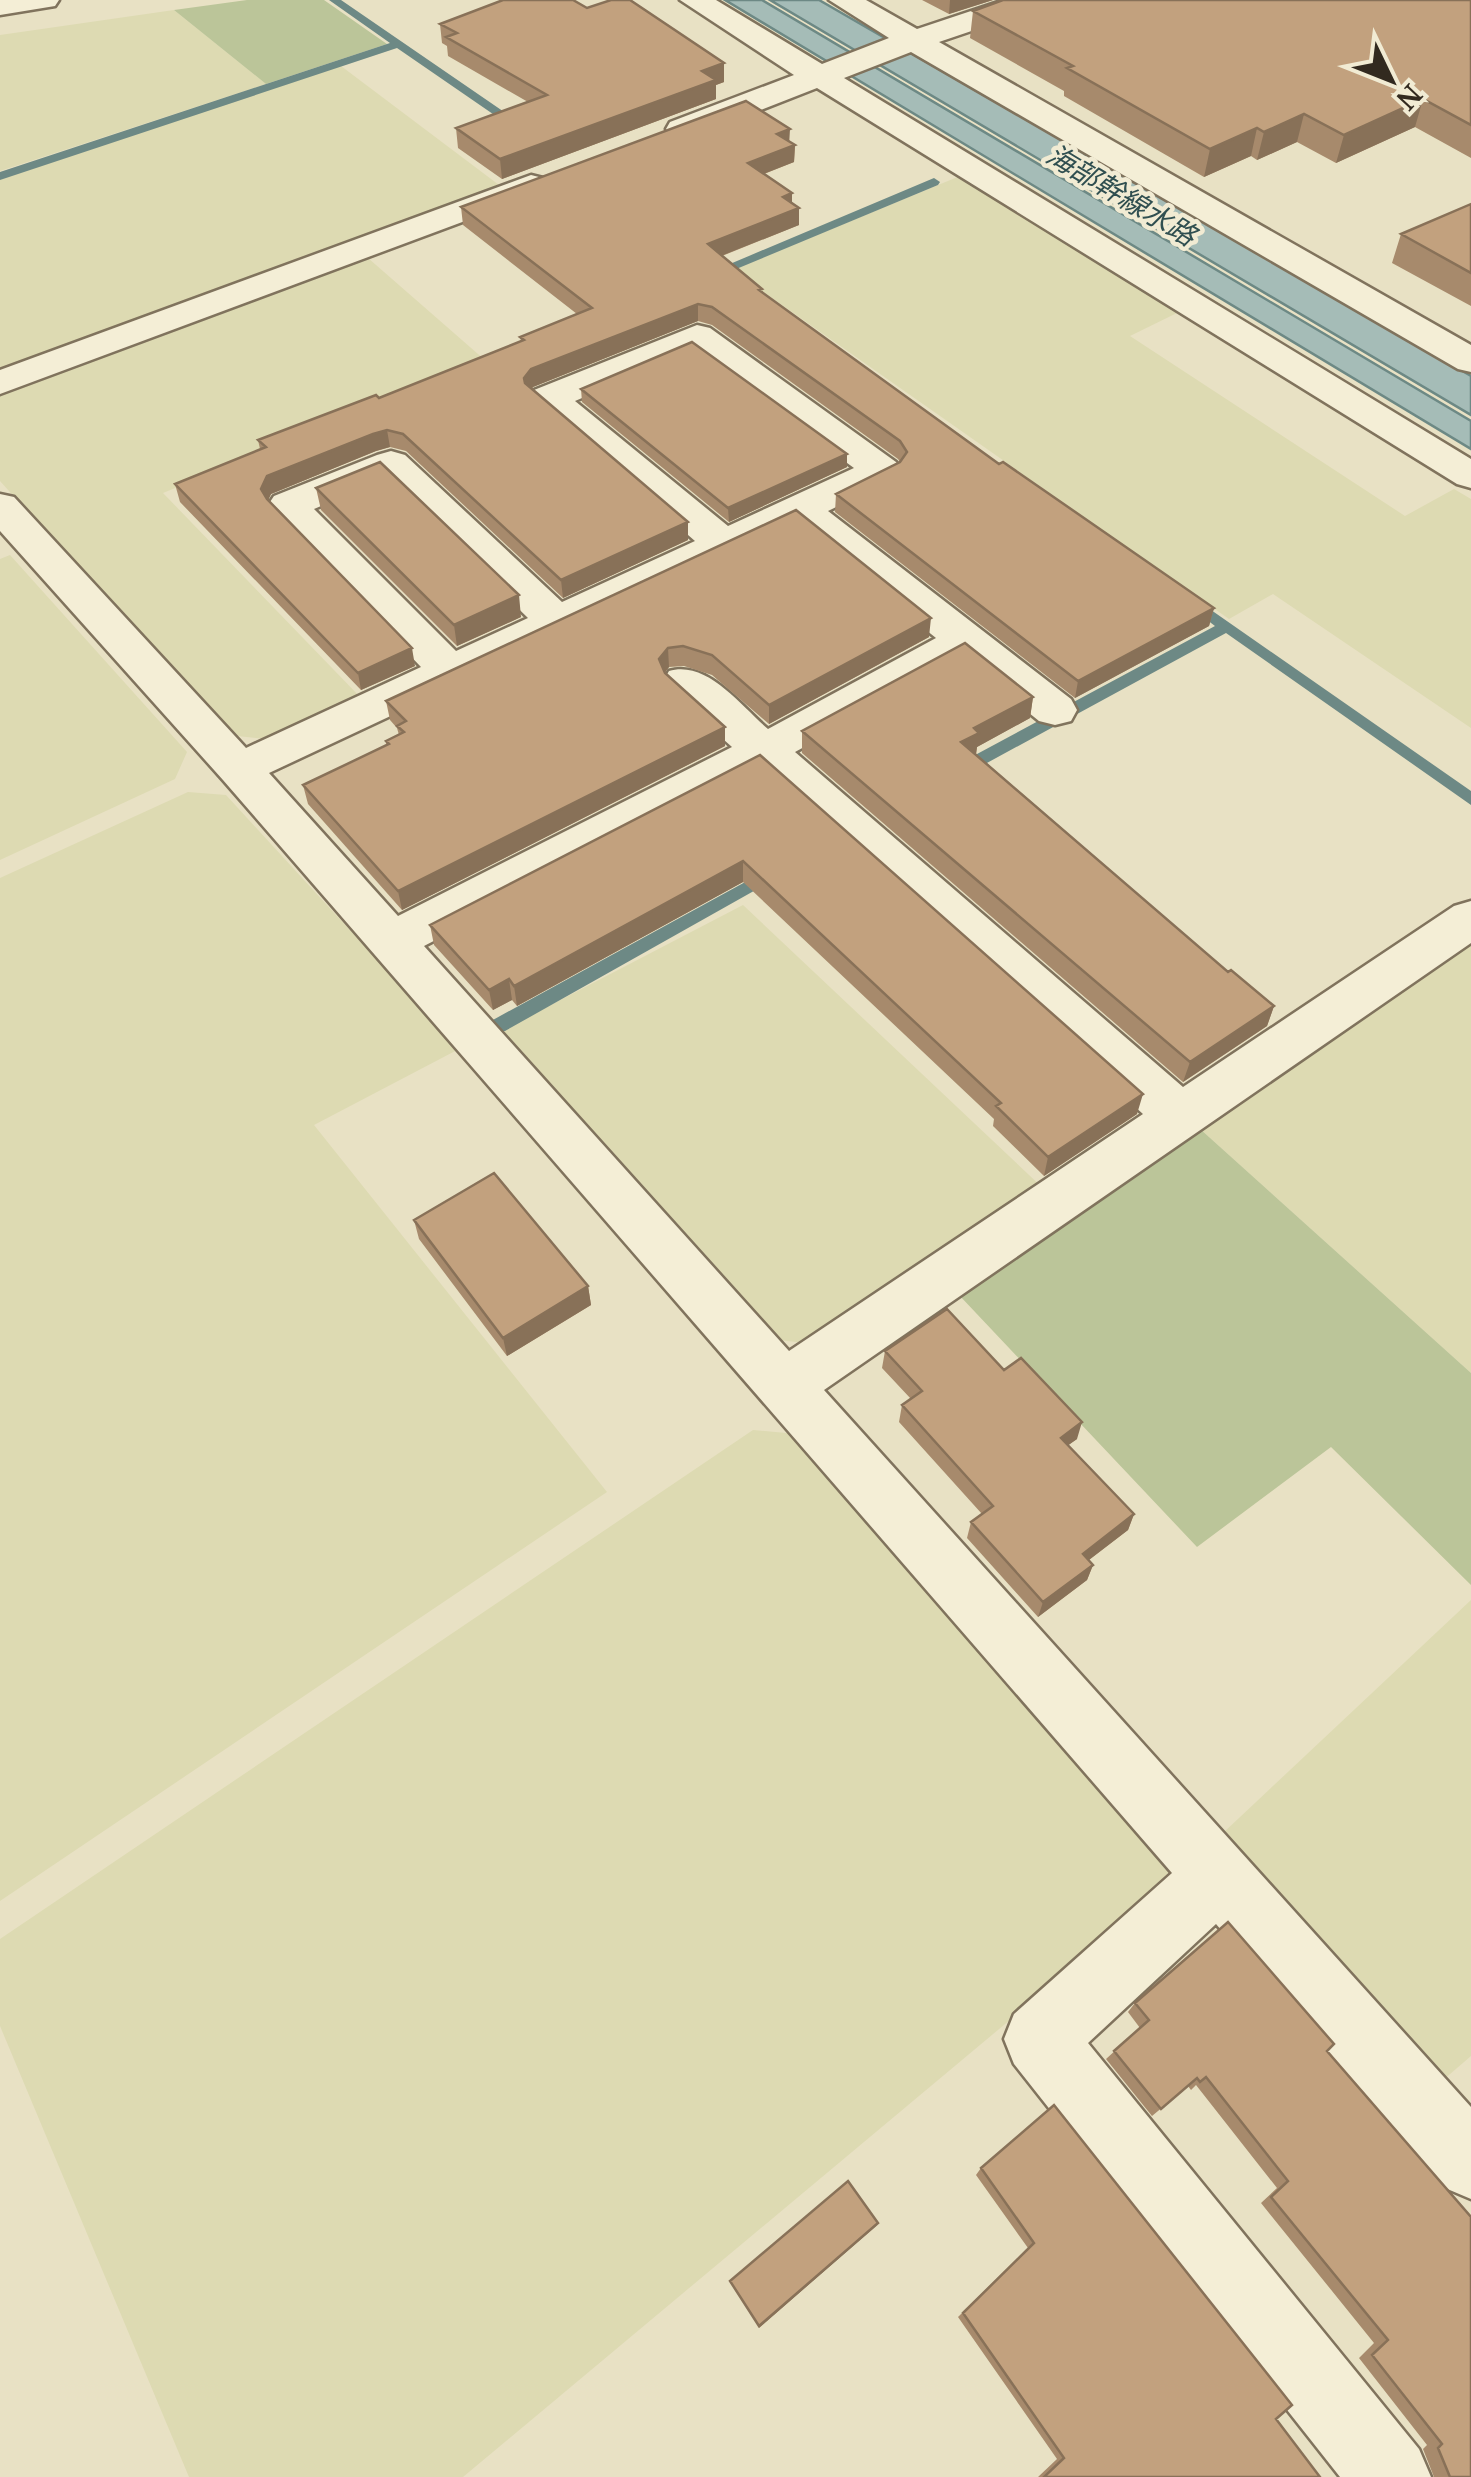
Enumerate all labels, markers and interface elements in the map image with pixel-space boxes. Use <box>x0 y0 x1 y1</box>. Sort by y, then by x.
north arrow <box>1341 30 1441 130</box>
text: N <box>1389 77 1431 119</box>
water label: 海部幹線水路 <box>1040 134 1205 255</box>

